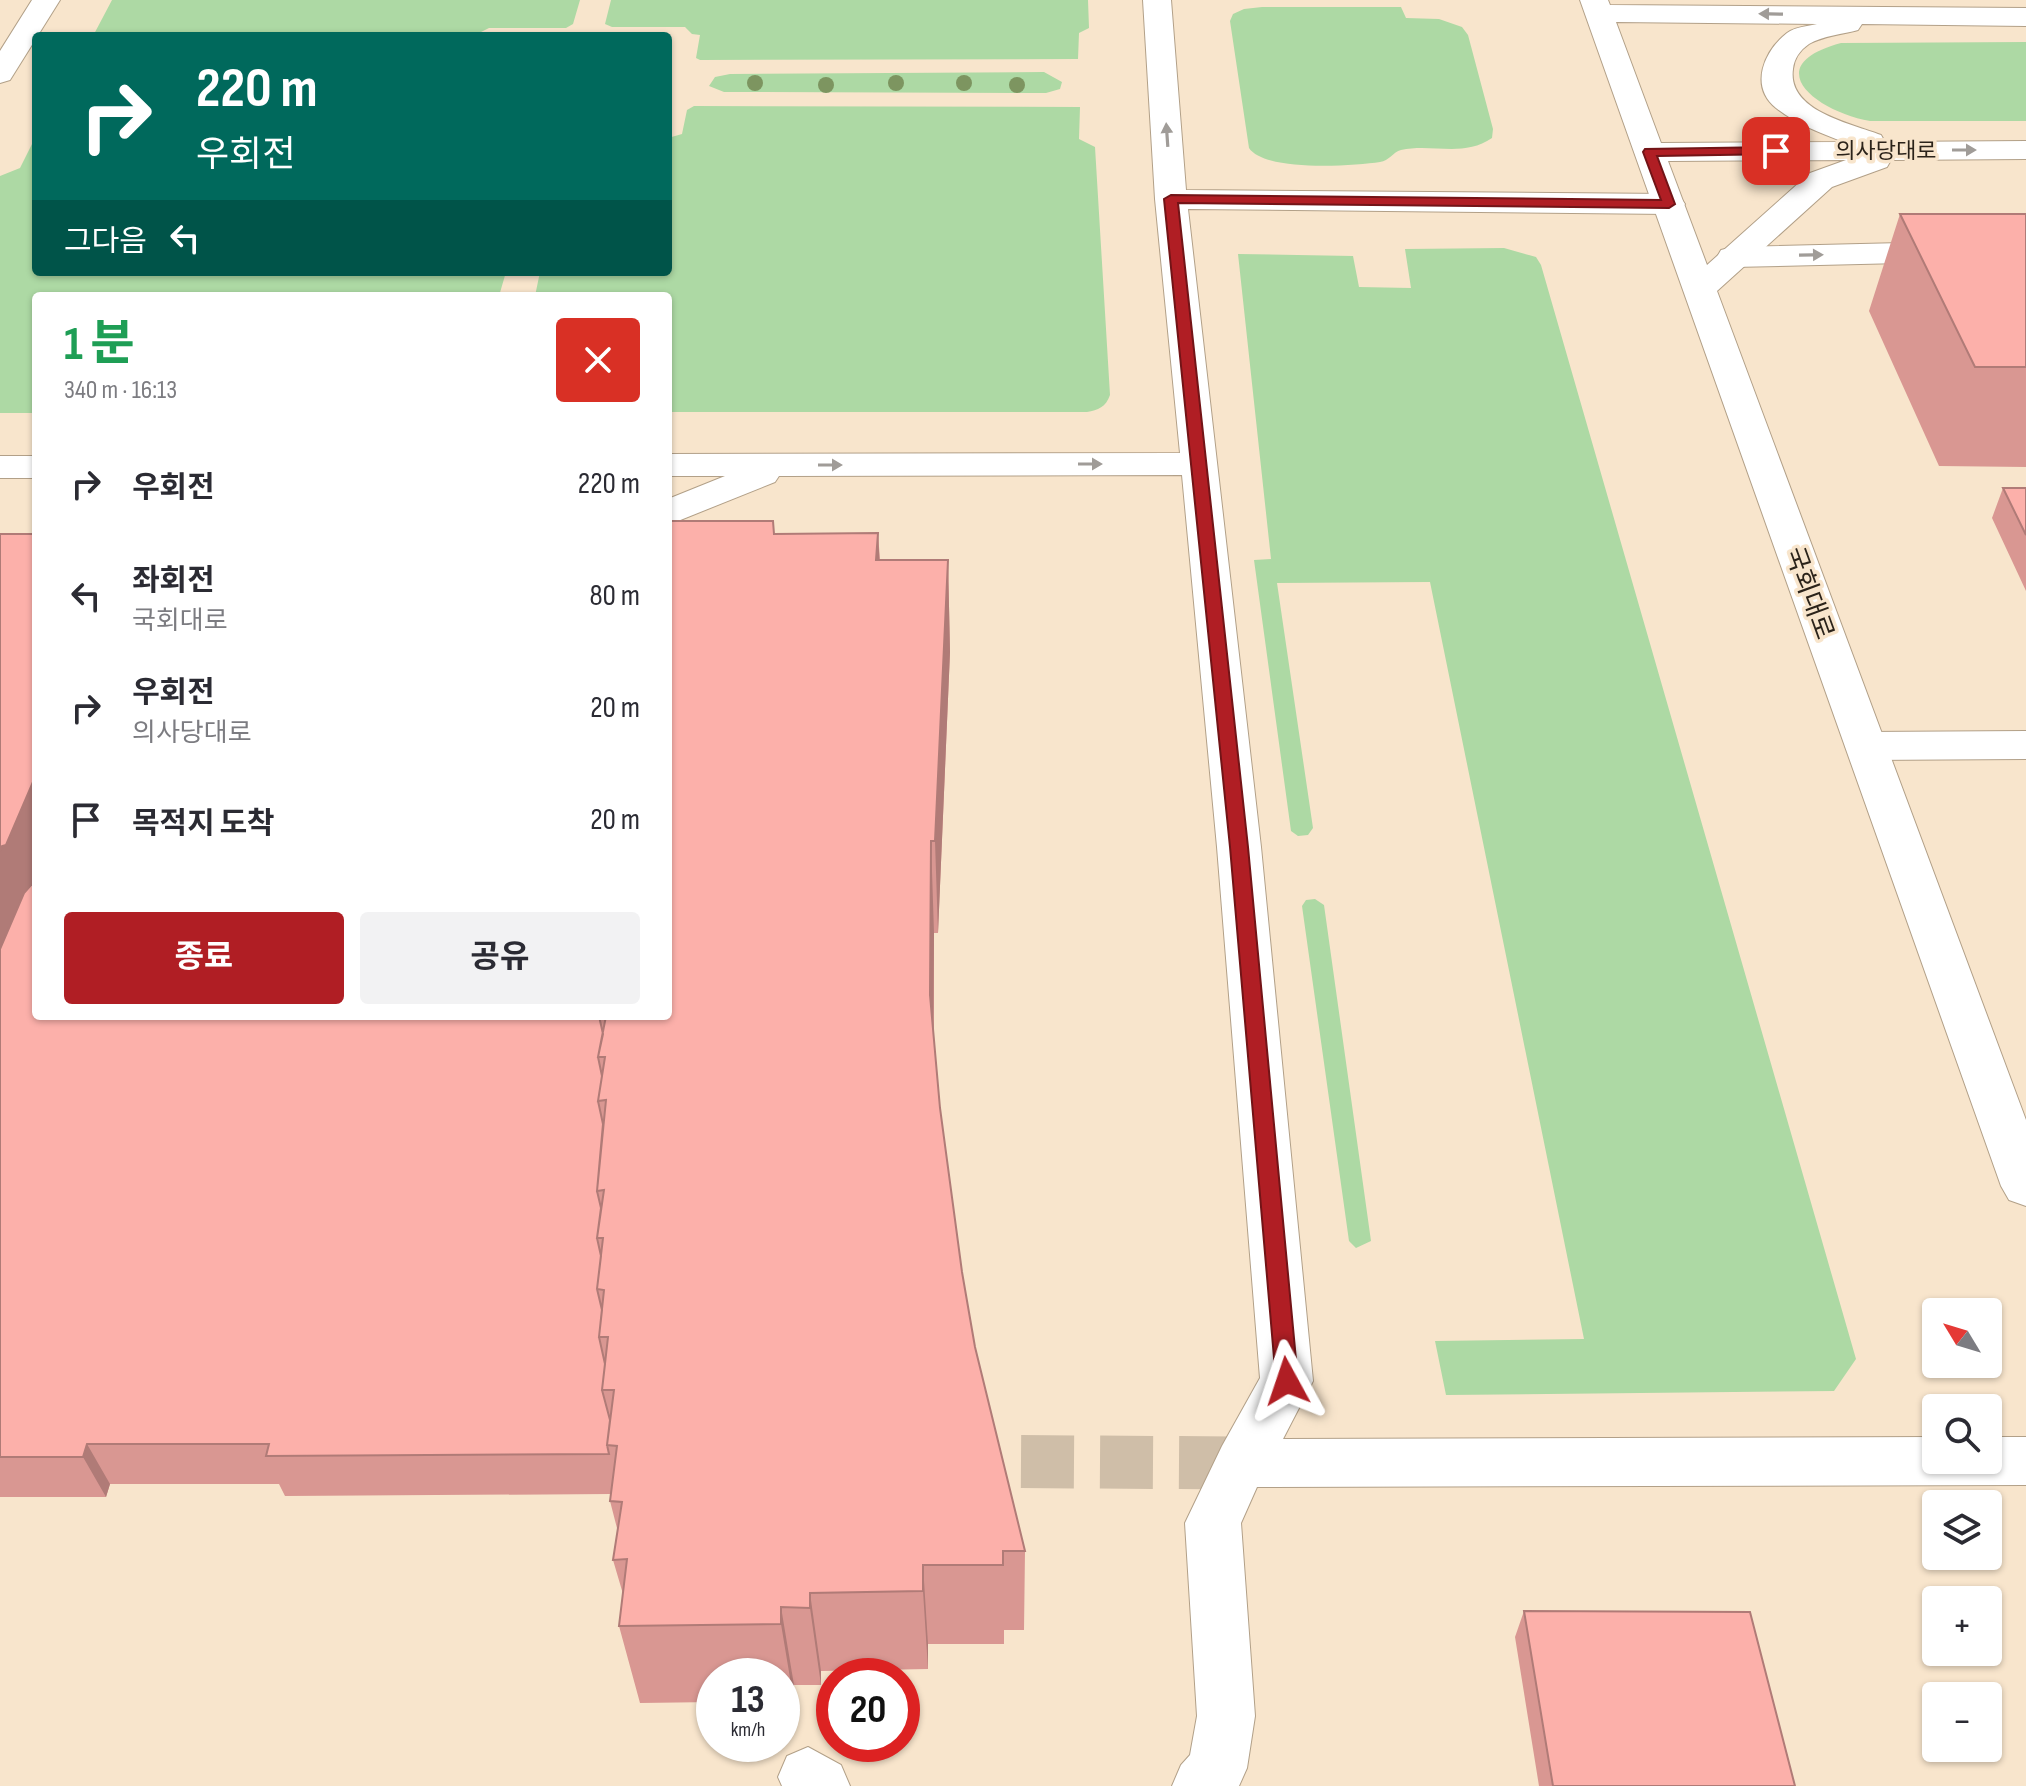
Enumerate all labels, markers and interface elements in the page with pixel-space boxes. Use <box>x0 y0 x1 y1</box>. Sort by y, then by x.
one-way arrow <box>1758 8 1783 20</box>
text: 220 m <box>196 56 318 123</box>
icon: right <box>64 64 168 168</box>
pin <box>1742 117 1810 185</box>
one-way arrow <box>1160 122 1173 147</box>
icon: arrive <box>1754 129 1798 173</box>
text: 우회전 <box>196 134 295 177</box>
street label: 의사당대로 <box>1835 138 1937 165</box>
one-way arrow <box>1952 144 1977 156</box>
icon: left <box>163 216 207 260</box>
text: 그다음 <box>64 224 147 260</box>
one-way arrow <box>1799 249 1824 261</box>
text: 1 분 <box>64 316 134 373</box>
button: close <box>556 318 640 402</box>
text: 340 m · 16:13 <box>64 375 177 406</box>
one-way arrow <box>1078 458 1103 470</box>
one-way arrow <box>818 459 843 471</box>
icon: right <box>64 462 108 506</box>
text: 220 m <box>578 466 640 502</box>
text: 우회전 <box>132 470 215 506</box>
street label: 국회대로 <box>1778 543 1840 644</box>
text: 좌회전 <box>132 563 215 599</box>
icon: left <box>64 574 108 618</box>
text: 80 m <box>589 578 640 614</box>
text: 국회대로 <box>132 606 228 637</box>
text: 우회전 <box>132 675 215 711</box>
icon: right <box>64 686 108 730</box>
text: 20 m <box>590 690 640 726</box>
text: 의사당대로 <box>132 718 252 749</box>
icon: arrive <box>64 798 108 842</box>
text: 20 m <box>590 802 640 838</box>
text: 목적지 도착 <box>132 806 275 842</box>
button: 종료 <box>64 912 344 1004</box>
button: 공유 <box>360 912 640 1004</box>
north arrow <box>1922 1298 2002 1378</box>
map controls <box>1922 1298 2002 1762</box>
position arrow <box>1245 1339 1329 1423</box>
button: search <box>1922 1394 2002 1474</box>
button: layers <box>1922 1490 2002 1570</box>
button: + <box>1922 1586 2002 1666</box>
speed limit sign: 20 <box>816 1658 920 1762</box>
text: 13 <box>731 1676 765 1724</box>
button: − <box>1922 1682 2002 1762</box>
text: km/h <box>731 1718 765 1742</box>

